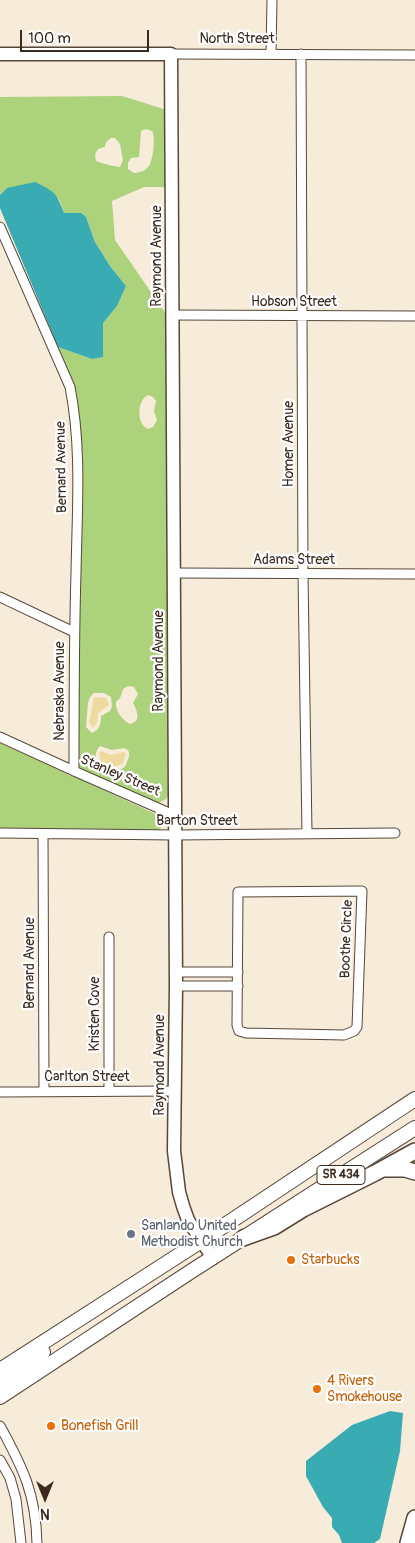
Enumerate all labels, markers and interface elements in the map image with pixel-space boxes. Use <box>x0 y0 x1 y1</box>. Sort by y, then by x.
scale bar <box>22 20 151 52</box>
text: 100 m <box>28 29 71 48</box>
street label: North Street <box>199 31 275 47</box>
street label: Raymond Avenue <box>149 205 165 307</box>
street label: Hobson Street <box>251 294 337 310</box>
street label: Homer Avenue <box>281 401 297 487</box>
street label: Bernard Avenue <box>53 421 71 513</box>
street label: Adams Street <box>253 552 335 568</box>
street label: Raymond Avenue <box>151 610 167 712</box>
street label: Nebraska Avenue <box>52 641 68 741</box>
street label: Stanley Street <box>78 752 162 800</box>
street label: Barton Street <box>156 813 238 829</box>
street label: Boothe Circle <box>337 899 357 979</box>
street label: Bernard Avenue <box>22 917 38 1009</box>
street label: Kristen Cove <box>87 977 103 1051</box>
street label: Raymond Avenue <box>152 1014 168 1116</box>
street label: Carlton Street <box>44 1069 130 1085</box>
road number: SR 434 <box>317 1166 365 1184</box>
place label: Sanlando United Methodist Church <box>141 1218 243 1250</box>
marker: Sanlando United Methodist Church <box>125 1228 137 1240</box>
place label: Starbucks <box>301 1252 359 1268</box>
marker: Starbucks <box>285 1254 297 1266</box>
place label: 4 Rivers Smokehouse <box>327 1373 402 1405</box>
marker: 4 Rivers Smokehouse <box>311 1383 323 1395</box>
place label: Bonefish Grill <box>61 1418 139 1434</box>
marker: Bonefish Grill <box>45 1420 57 1432</box>
north arrow <box>20 1473 70 1523</box>
text: N <box>40 1505 50 1522</box>

